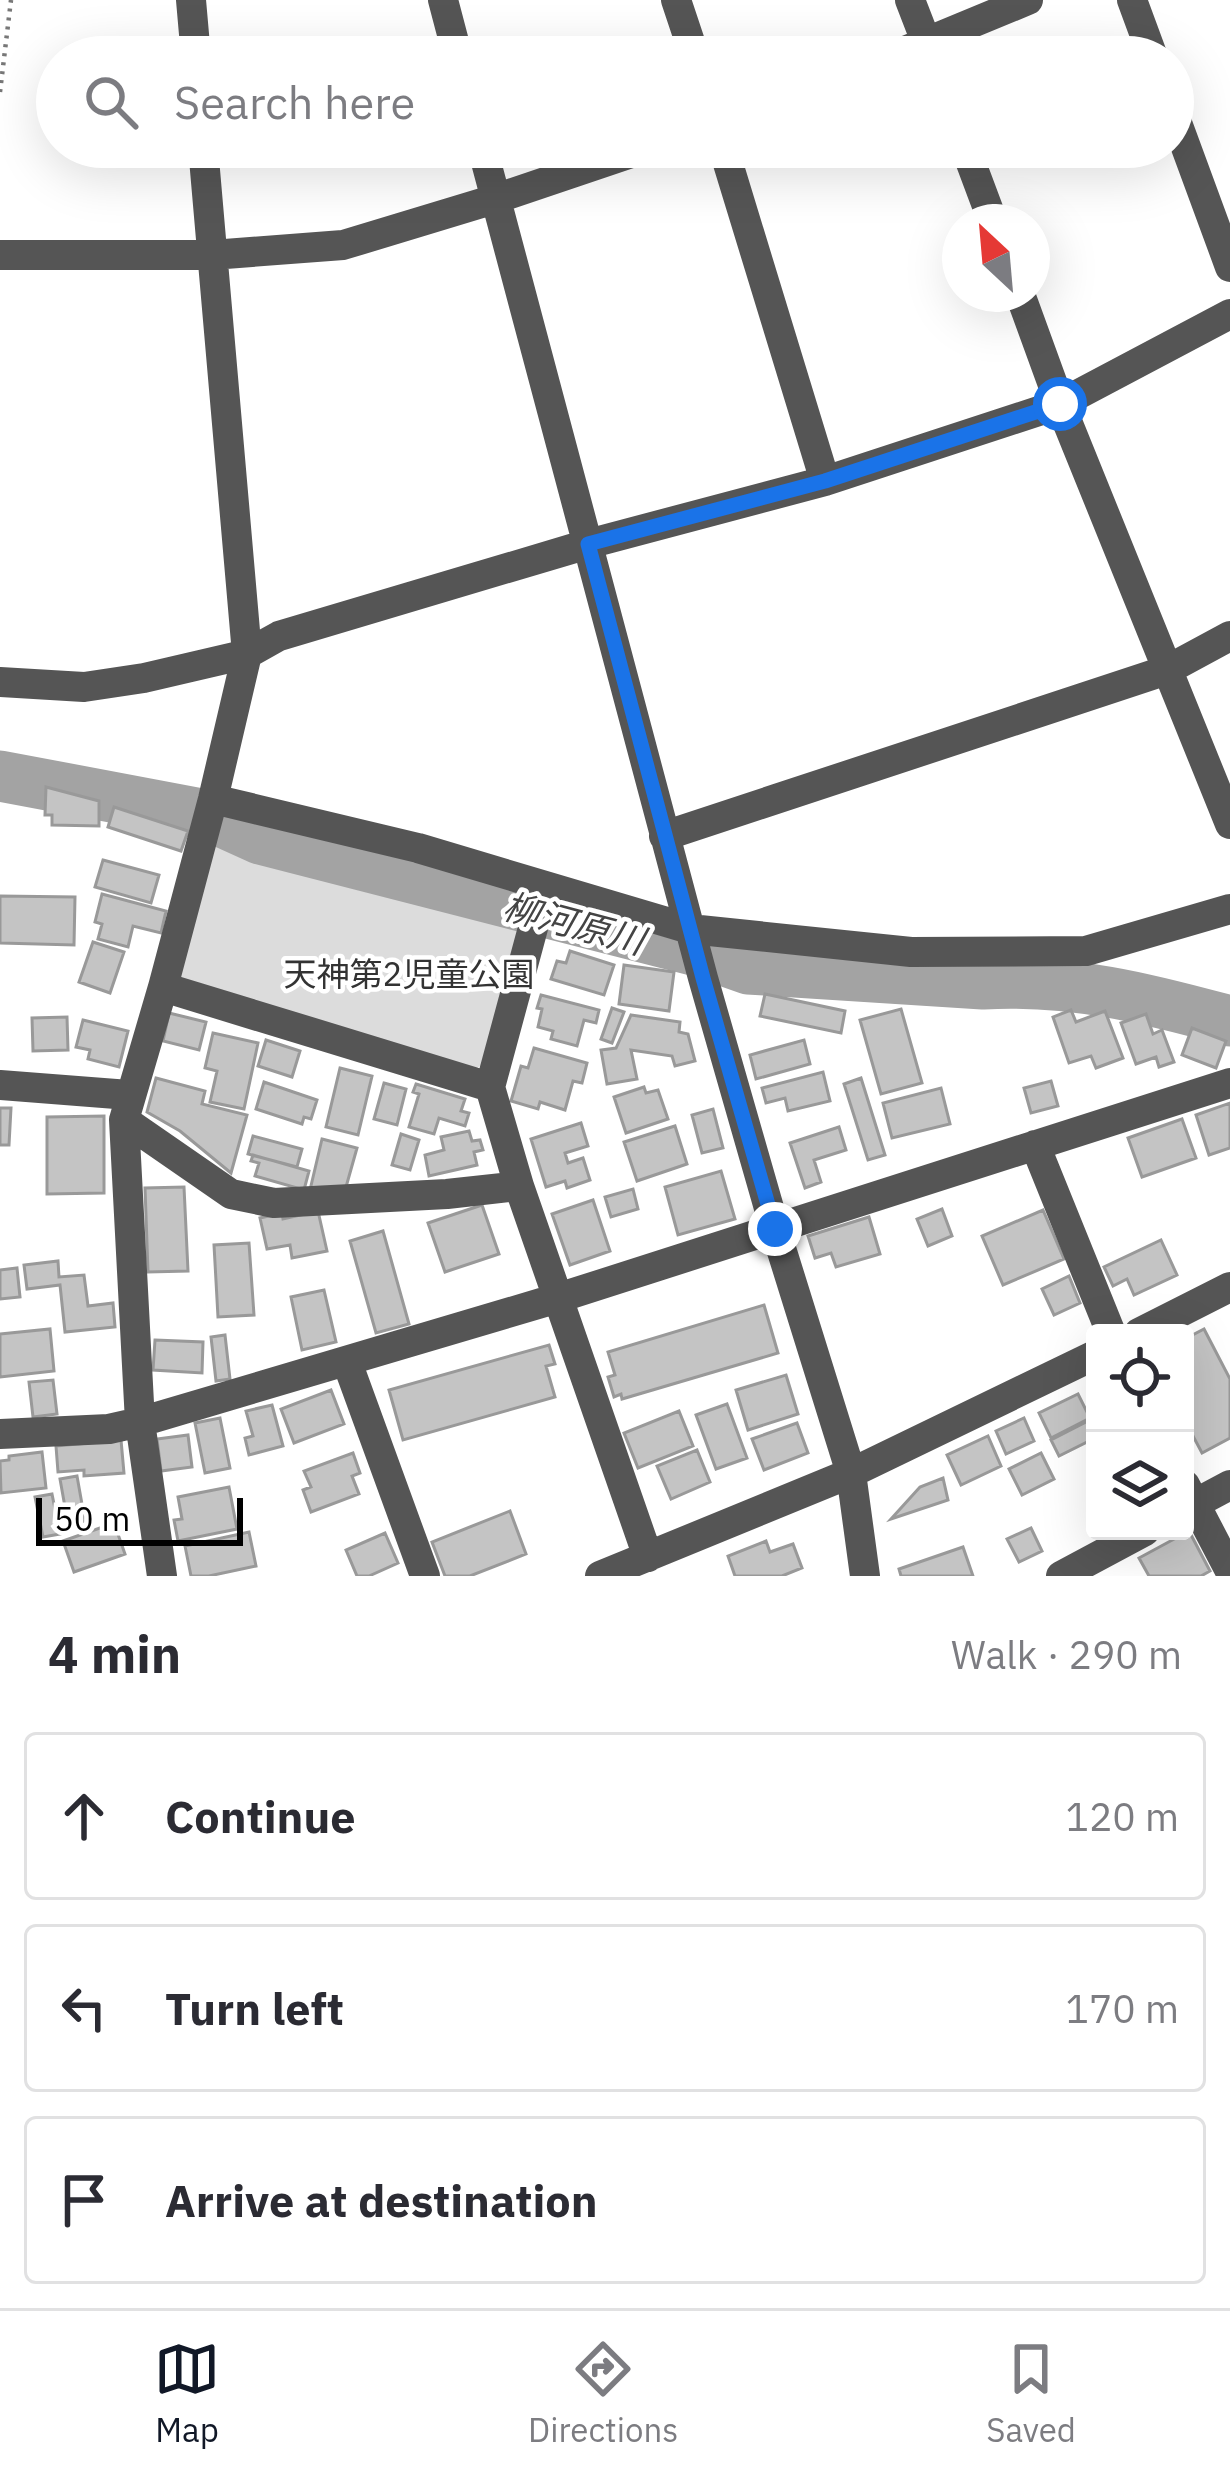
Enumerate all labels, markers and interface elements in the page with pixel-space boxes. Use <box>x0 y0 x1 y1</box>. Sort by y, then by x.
search box <box>36 36 1194 168</box>
icon: search <box>78 69 144 135</box>
text: Search here <box>174 73 415 131</box>
north arrow <box>942 204 1050 312</box>
route start <box>1033 377 1087 431</box>
water label: 柳河原川 <box>498 882 653 965</box>
park label: 天神第2児童公園 <box>284 952 534 995</box>
route end <box>748 1202 802 1256</box>
map controls <box>1086 1324 1194 1540</box>
button: locate <box>1086 1324 1194 1432</box>
button: layers <box>1086 1432 1194 1540</box>
scale bar <box>36 1492 243 1545</box>
text: 50 m <box>54 1497 130 1540</box>
text: 4 min <box>48 1621 181 1687</box>
text: Walk · 290 m <box>951 1629 1182 1680</box>
icon: ahead <box>51 1783 117 1849</box>
text: Continue <box>165 1787 356 1845</box>
text: 120 m <box>1066 1791 1179 1842</box>
icon: left <box>51 1975 117 2041</box>
text: Turn left <box>165 1979 344 2037</box>
text: 170 m <box>1066 1983 1179 2034</box>
icon: arrive <box>51 2167 117 2233</box>
text: Arrive at destination <box>165 2171 598 2229</box>
tab: Map <box>154 2336 220 2451</box>
tab: Directions <box>528 2336 678 2451</box>
tab: Saved <box>986 2336 1076 2451</box>

